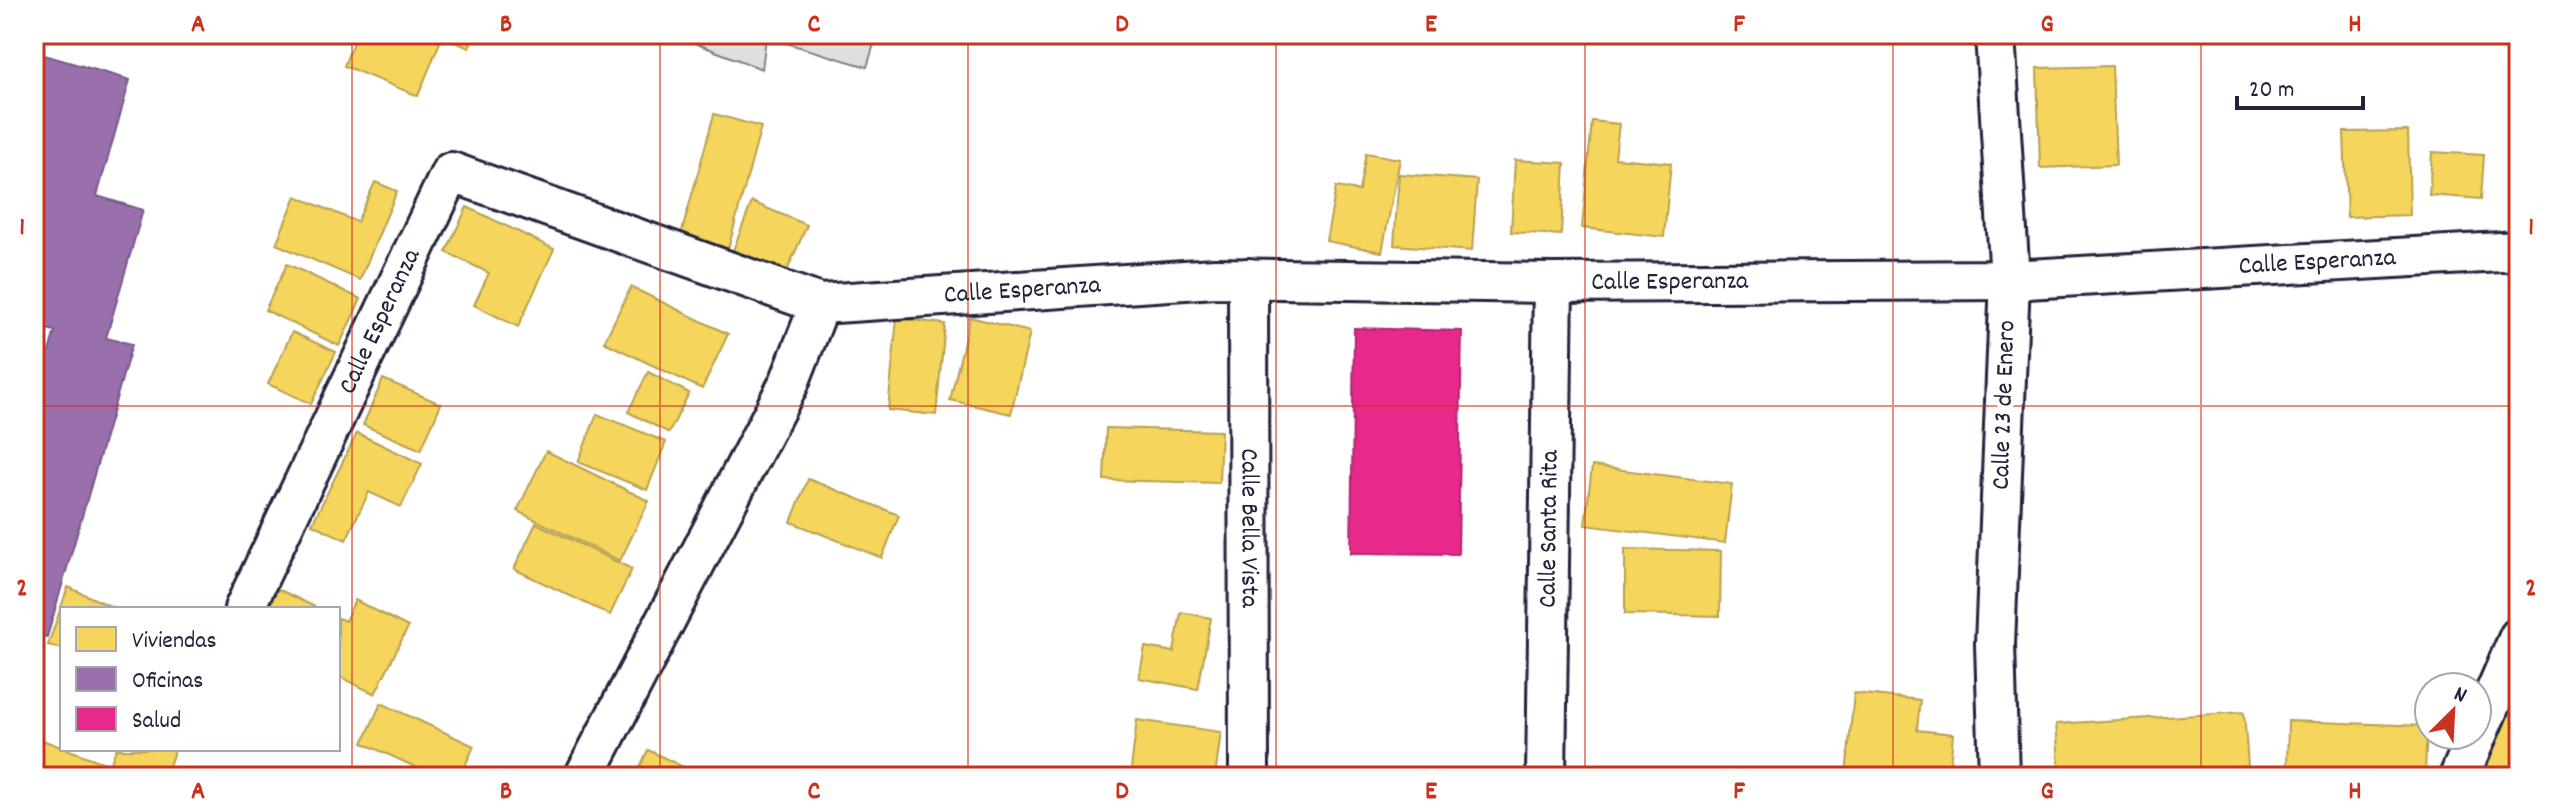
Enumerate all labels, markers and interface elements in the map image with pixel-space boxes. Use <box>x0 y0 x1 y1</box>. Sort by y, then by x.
text: A <box>191 7 205 44</box>
text: B <box>500 7 512 44</box>
text: C <box>808 7 821 44</box>
text: D <box>1115 7 1129 44</box>
text: E <box>1425 7 1437 44</box>
text: F <box>1733 7 1745 44</box>
text: G <box>2040 7 2054 44</box>
text: H <box>2348 7 2362 44</box>
scale bar <box>2237 60 2363 110</box>
text: 20 m <box>2249 74 2295 108</box>
text: 1 <box>19 210 25 247</box>
text: 1 <box>2528 210 2534 247</box>
street label: Calle Esperanza <box>2238 240 2397 285</box>
street label: Calle Esperanza <box>330 242 431 401</box>
street label: Calle Esperanza <box>1591 263 1749 301</box>
street label: Calle Esperanza <box>943 267 1102 314</box>
street label: Calle 23 de Enero <box>1984 320 2026 490</box>
street label: Calle Bella Vista <box>1230 448 1267 608</box>
street label: Calle Santa Rita <box>1530 449 1569 608</box>
text: 2 <box>16 571 28 608</box>
text: 2 <box>2525 571 2537 608</box>
legend <box>60 607 340 751</box>
text: Viviendas <box>132 625 217 659</box>
text: Oficinas <box>132 665 203 699</box>
north arrow <box>2413 671 2493 751</box>
text: N <box>2448 680 2471 712</box>
text: Salud <box>132 705 181 739</box>
text: A <box>191 774 205 811</box>
text: B <box>500 774 512 811</box>
text: C <box>808 774 821 811</box>
text: D <box>1115 774 1129 811</box>
text: E <box>1425 774 1437 811</box>
text: F <box>1733 774 1745 811</box>
text: G <box>2040 774 2054 811</box>
text: H <box>2348 774 2362 811</box>

